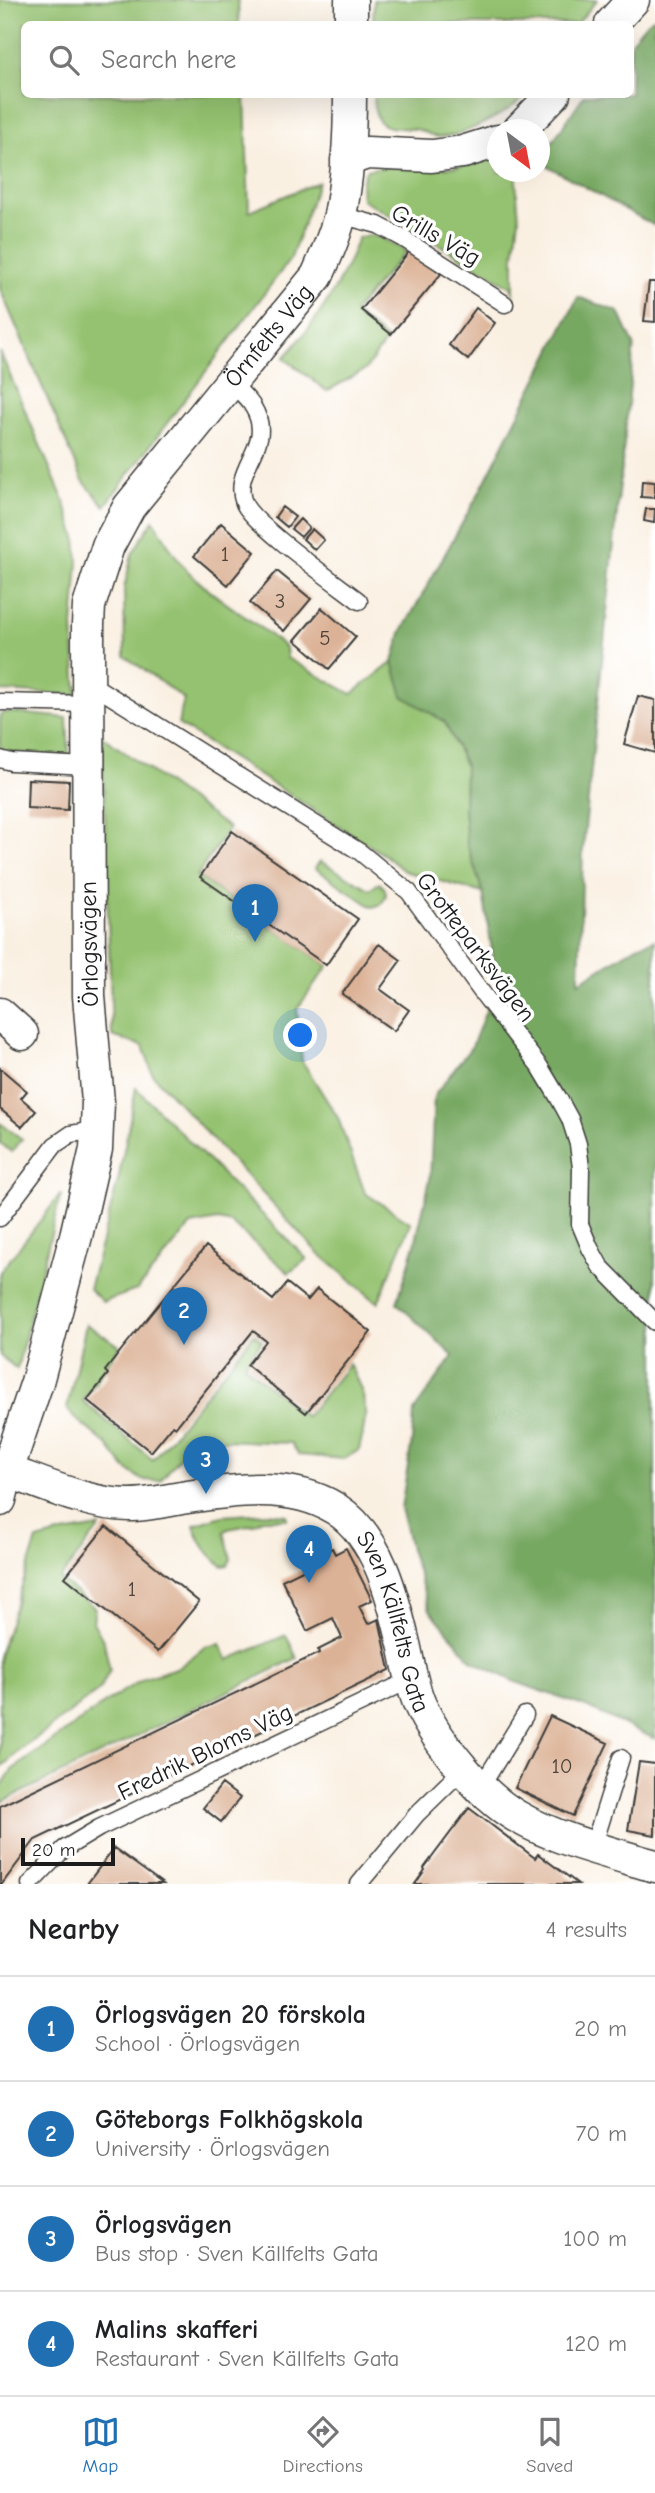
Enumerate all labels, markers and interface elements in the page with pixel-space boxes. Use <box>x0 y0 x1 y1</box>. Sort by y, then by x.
search box <box>21 21 634 98</box>
icon: search <box>45 41 83 79</box>
text: Search here <box>101 45 236 75</box>
north arrow <box>487 119 550 182</box>
street label: Grills Väg <box>386 198 486 272</box>
street label: Örnfelts Väg <box>218 278 319 393</box>
house number: 1 <box>221 542 229 566</box>
house number: 3 <box>275 589 285 613</box>
house number: 5 <box>319 626 331 650</box>
street label: Grotteparksvägen <box>411 867 541 1027</box>
street label: Örlogsvägen <box>74 881 104 1007</box>
pin: 1 <box>232 884 278 942</box>
your location <box>283 1018 317 1052</box>
pin: 2 <box>161 1287 207 1345</box>
pin: 3 <box>183 1436 229 1494</box>
pin: 4 <box>286 1525 332 1583</box>
street label: Sven Källfelts Gata <box>350 1526 436 1717</box>
house number: 1 <box>128 1577 136 1601</box>
street label: Fredrik Bloms Väg <box>113 1698 297 1806</box>
house number: 10 <box>551 1754 573 1778</box>
scale bar <box>21 1835 116 1867</box>
text: 20 m <box>32 1839 76 1861</box>
text: Nearby <box>28 1912 119 1947</box>
text: 4 results <box>545 1916 627 1943</box>
text: Örlogsvägen 20 förskola <box>95 2000 366 2030</box>
text: 1 <box>46 2015 56 2042</box>
text: 20 m <box>574 2015 627 2042</box>
text: School · Örlogsvägen <box>95 2030 300 2057</box>
text: Göteborgs Folkhögskola <box>95 2105 364 2135</box>
text: 2 <box>45 2120 57 2147</box>
text: 70 m <box>575 2120 627 2147</box>
text: University · Örlogsvägen <box>95 2135 330 2162</box>
text: Örlogsvägen <box>95 2210 232 2240</box>
text: 3 <box>45 2225 57 2252</box>
text: 100 m <box>563 2225 627 2252</box>
text: Bus stop · Sven Källfelts Gata <box>95 2240 379 2267</box>
text: Malins skafferi <box>95 2315 258 2345</box>
text: 4 <box>46 2330 56 2357</box>
text: 120 m <box>565 2330 627 2357</box>
text: Restaurant · Sven Källfelts Gata <box>95 2345 399 2372</box>
tab: Map <box>82 2413 120 2477</box>
tab: Directions <box>283 2413 363 2477</box>
tab: Saved <box>526 2413 573 2477</box>

